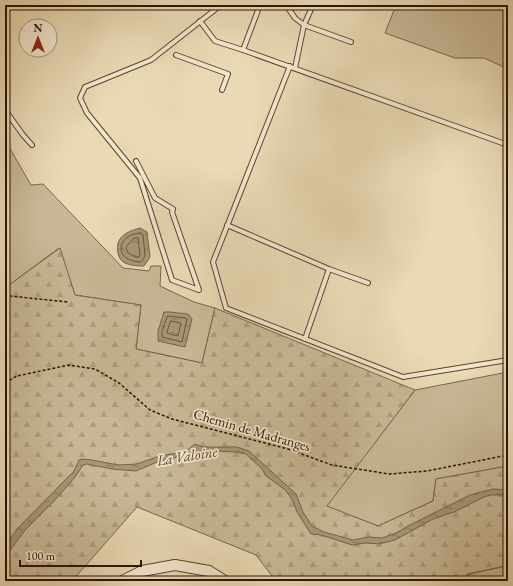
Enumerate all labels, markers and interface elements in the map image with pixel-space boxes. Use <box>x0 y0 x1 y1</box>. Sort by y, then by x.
north arrow <box>18 18 58 58</box>
text: N <box>34 21 43 35</box>
street label: Chemin de Madranges <box>191 405 313 455</box>
water label: La Valoine <box>154 441 220 470</box>
scale bar <box>20 542 141 568</box>
text: 100 m <box>26 548 56 564</box>

